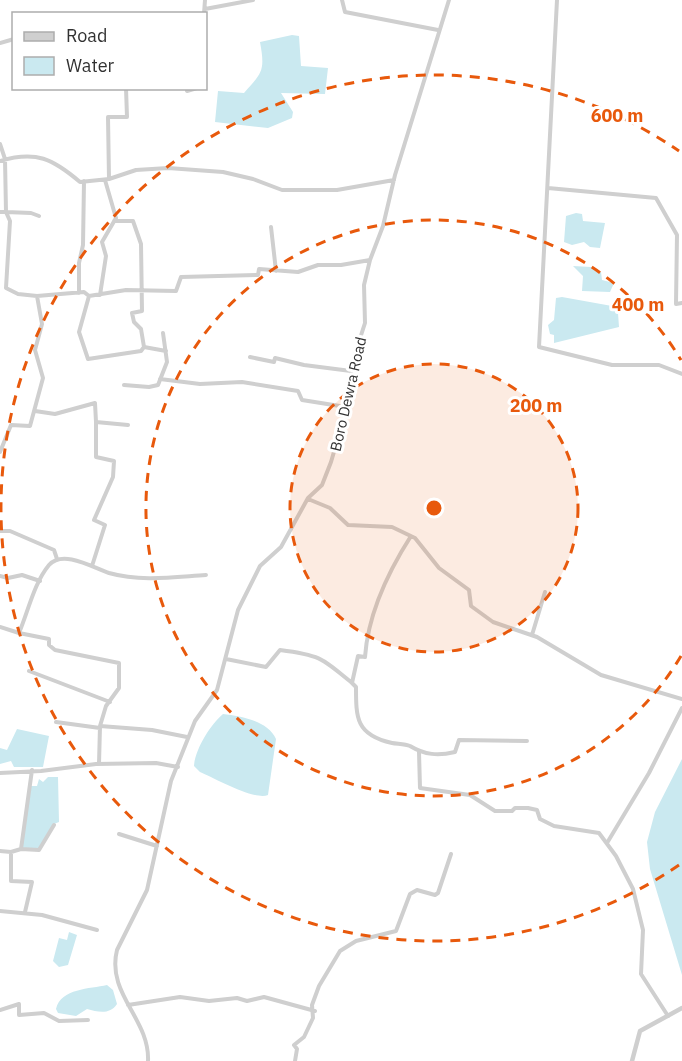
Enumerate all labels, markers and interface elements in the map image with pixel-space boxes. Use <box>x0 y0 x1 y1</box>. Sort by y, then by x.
legend <box>12 12 207 90</box>
text: Road <box>66 24 107 47</box>
text: Water <box>66 54 115 77</box>
text: 600 m <box>591 104 643 127</box>
text: 400 m <box>612 293 664 316</box>
street label: Boro Dewra Road <box>326 335 370 453</box>
text: 200 m <box>510 394 562 417</box>
centre of rings <box>424 498 444 518</box>

